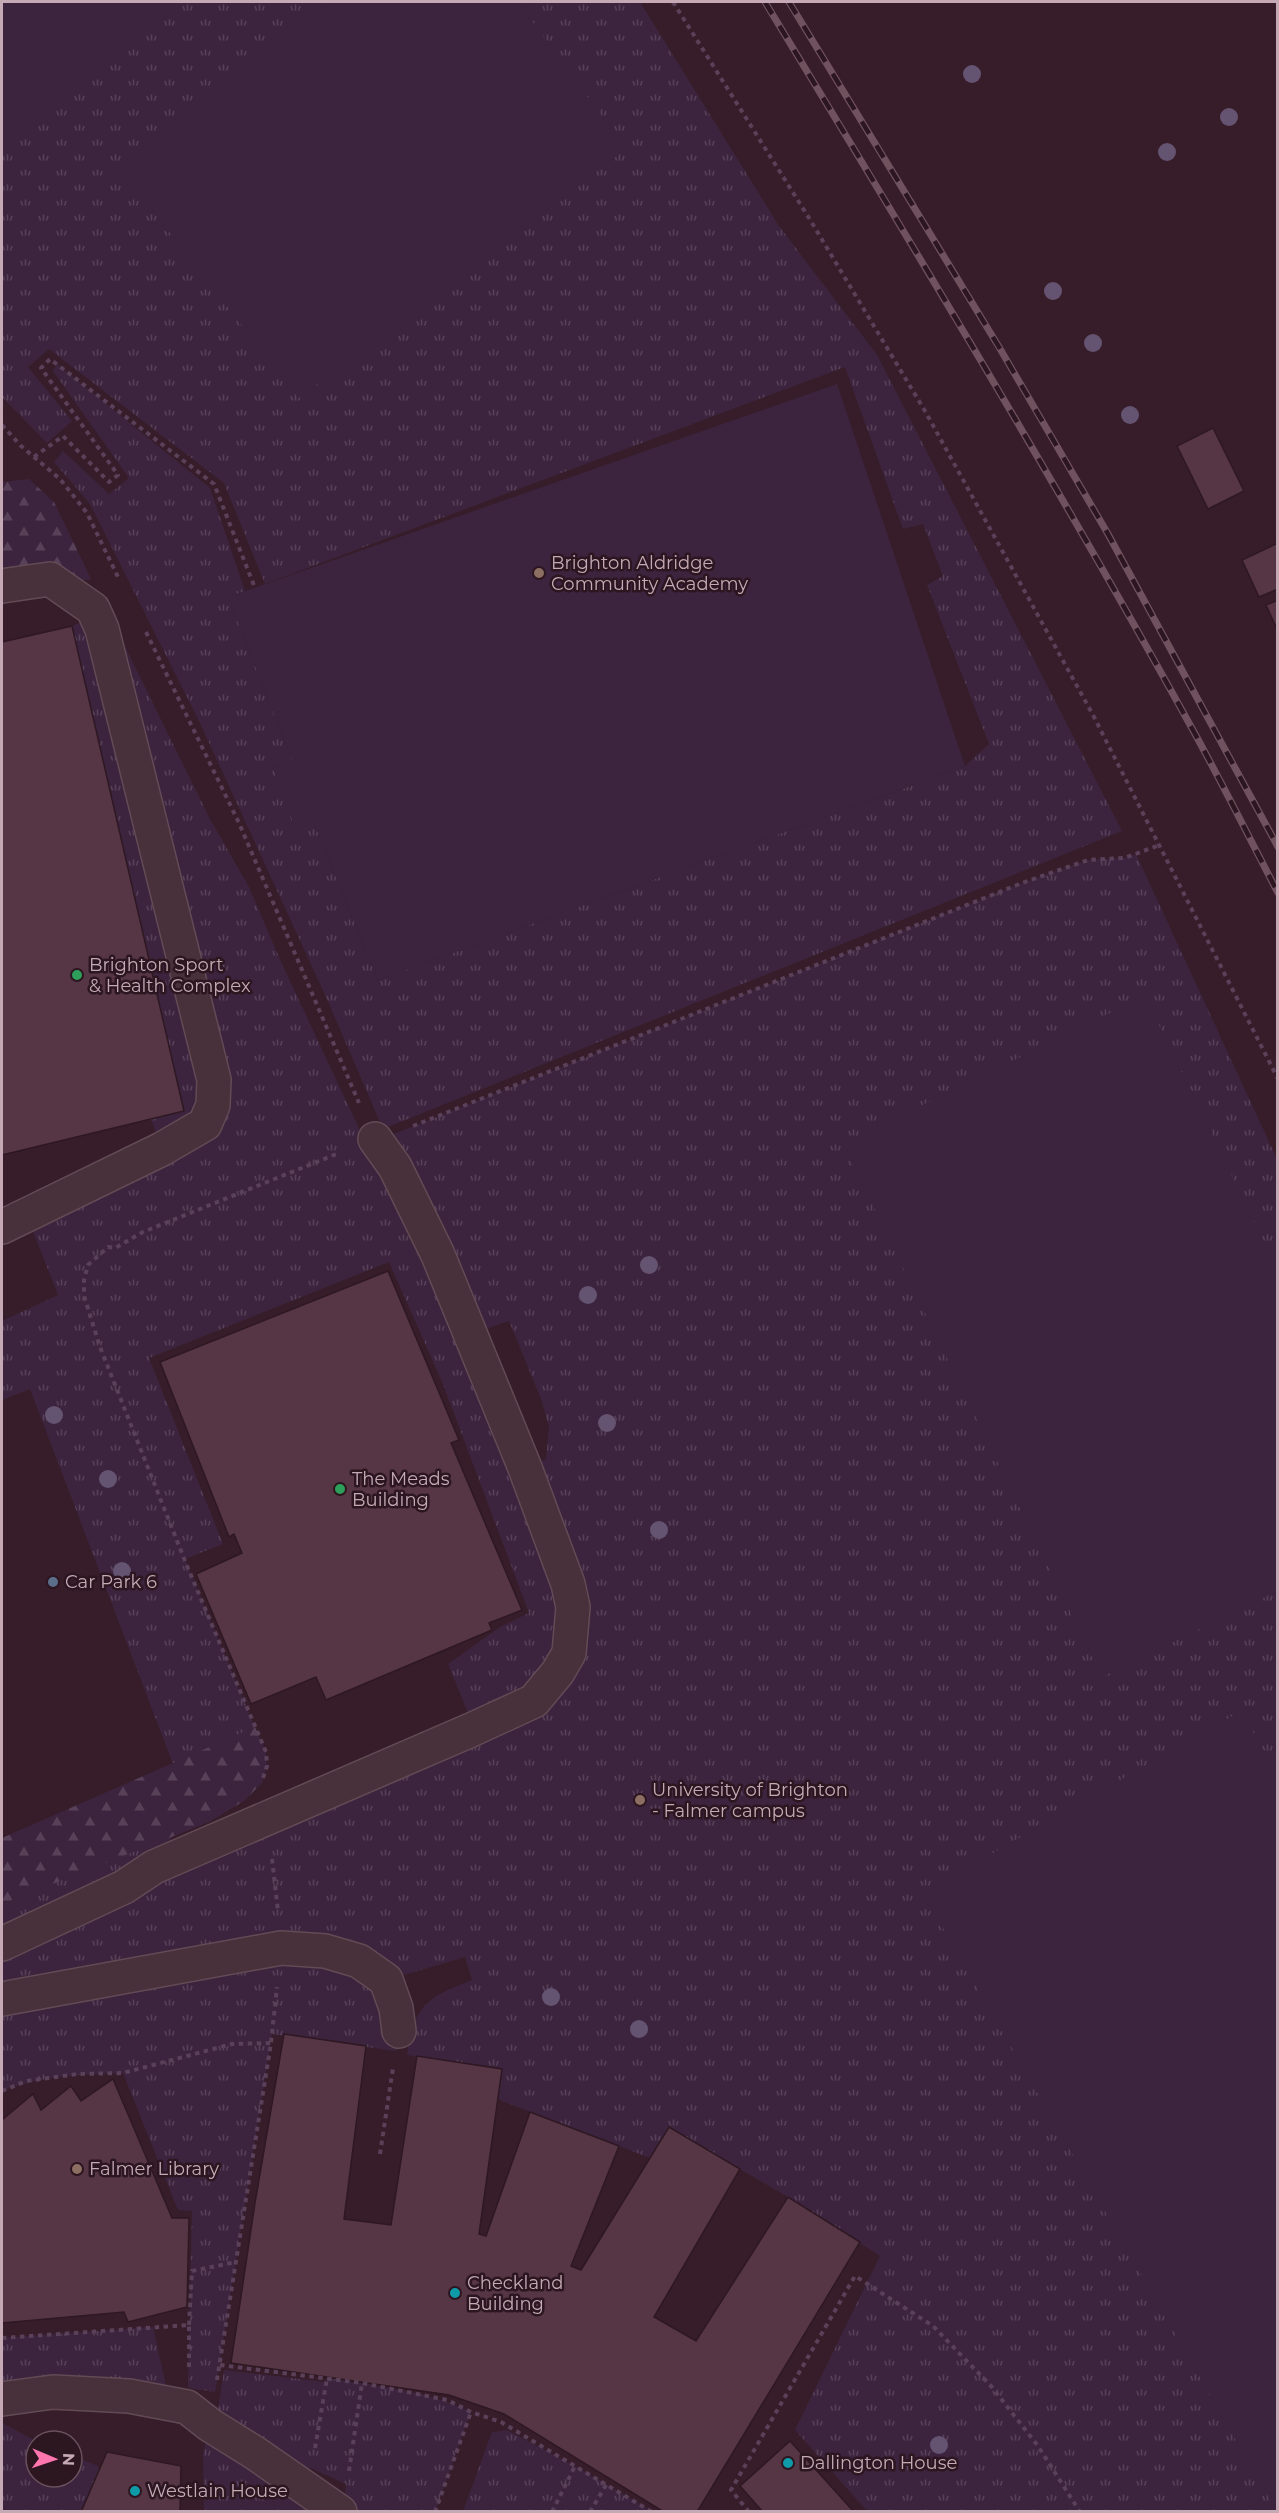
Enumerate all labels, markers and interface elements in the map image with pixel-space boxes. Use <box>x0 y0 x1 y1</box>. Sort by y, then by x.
place label: Brighton Aldridge Community Academy <box>551 552 748 595</box>
marker: Brighton Aldridge Community Academy <box>532 566 546 580</box>
place label: Brighton Sport & Health Complex <box>89 954 251 997</box>
marker: Brighton Sport & Health Complex <box>70 968 84 982</box>
place label: The Meads Building <box>352 1468 450 1511</box>
marker: The Meads Building <box>333 1482 347 1496</box>
place label: Car Park 6 <box>65 1571 157 1593</box>
marker: Car Park 6 <box>46 1575 60 1589</box>
place label: University of Brighton - Falmer campus <box>652 1779 848 1822</box>
marker: University of Brighton - Falmer campus <box>633 1793 647 1807</box>
place label: Falmer Library <box>89 2158 219 2180</box>
marker: Falmer Library <box>70 2162 84 2176</box>
place label: Checkland Building <box>467 2272 563 2315</box>
marker: Checkland Building <box>448 2286 462 2300</box>
north arrow <box>24 2429 84 2489</box>
place label: Dallington House <box>800 2452 957 2474</box>
text: N <box>59 2453 78 2466</box>
marker: Dallington House <box>781 2456 795 2470</box>
place label: Westlain House <box>147 2480 288 2502</box>
marker: Westlain House <box>128 2484 142 2498</box>

